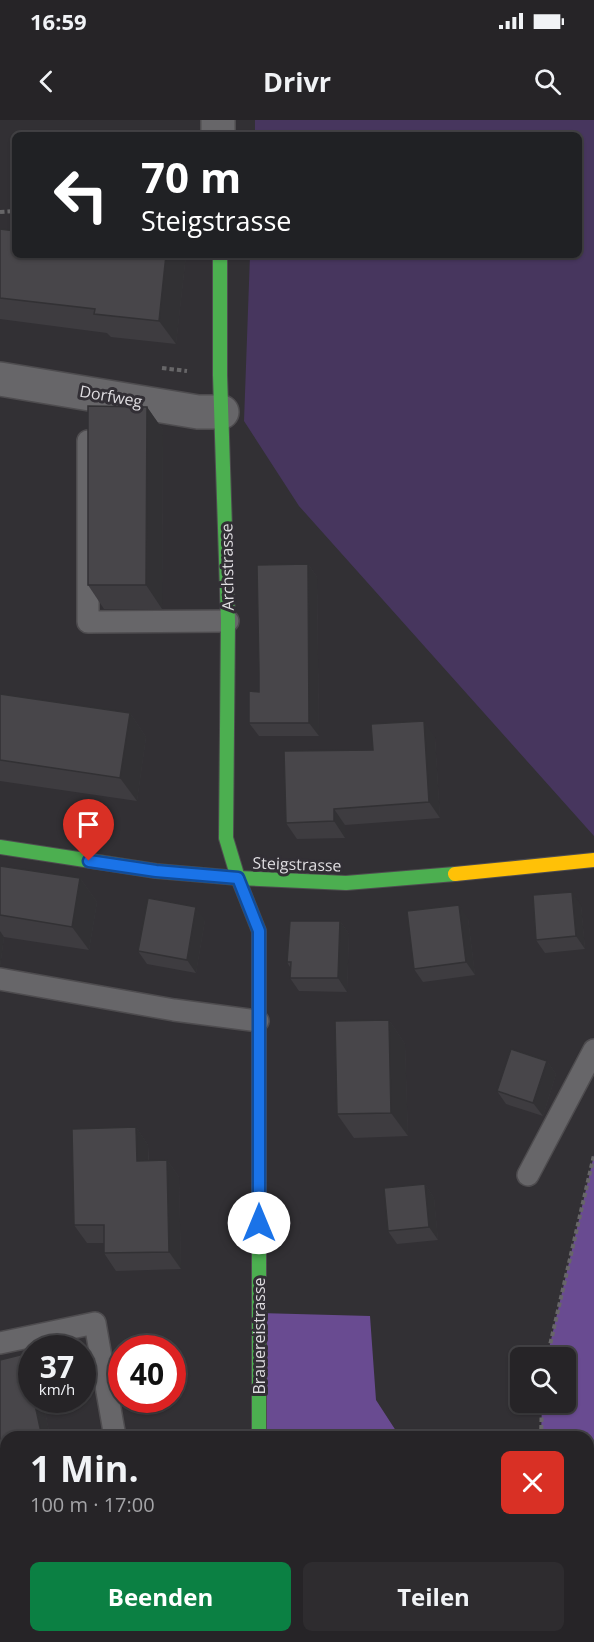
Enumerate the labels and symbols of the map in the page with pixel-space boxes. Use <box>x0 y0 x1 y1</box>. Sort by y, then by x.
street label: Dorfweg <box>78 380 144 412</box>
street label: Archstrasse <box>215 523 239 611</box>
pin <box>63 799 114 861</box>
street label: Steigstrasse <box>252 851 342 877</box>
position arrow <box>227 1191 291 1255</box>
street label: Brauereistrasse <box>248 1277 270 1395</box>
speed limit sign: 40 <box>108 1335 186 1413</box>

